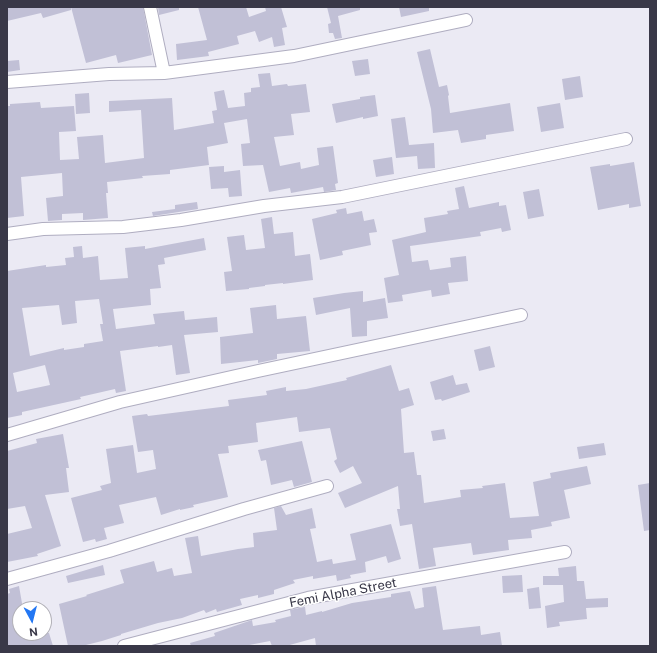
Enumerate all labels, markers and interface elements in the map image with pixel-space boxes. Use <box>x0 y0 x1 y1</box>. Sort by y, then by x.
street label: Femi Alpha Street <box>288 575 398 611</box>
north arrow <box>12 601 52 641</box>
text: N <box>28 625 38 638</box>

